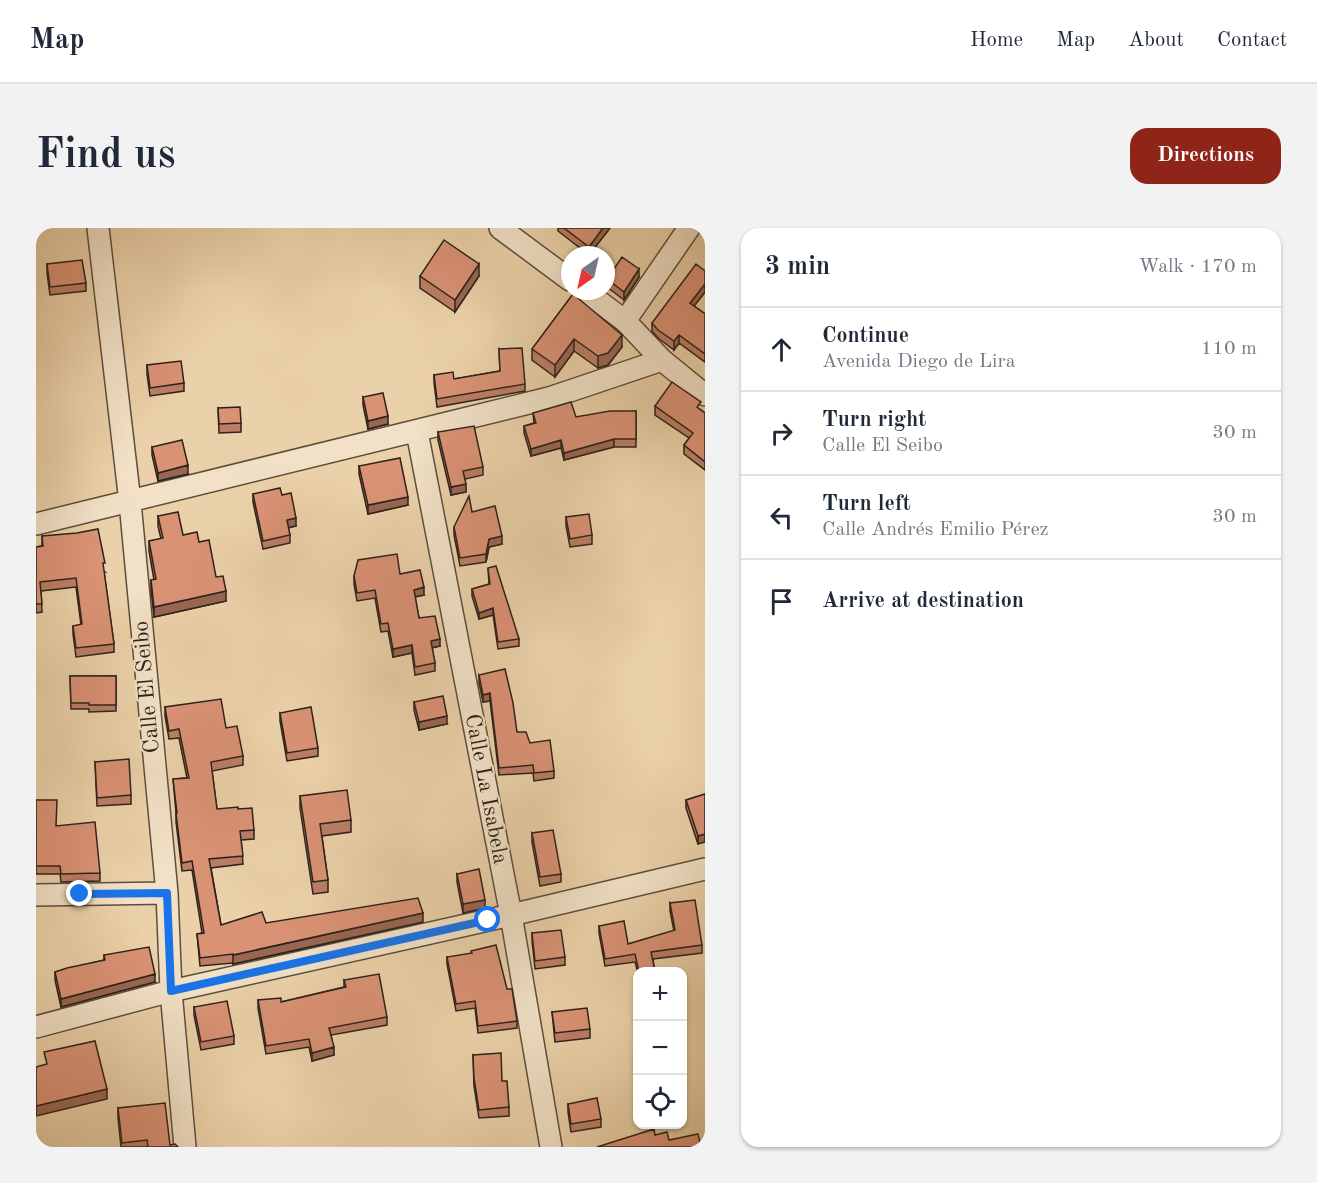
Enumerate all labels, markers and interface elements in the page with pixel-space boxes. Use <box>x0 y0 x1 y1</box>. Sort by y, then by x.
text: Map <box>30 27 84 55</box>
text: Home <box>970 30 1023 51</box>
text: Map <box>1056 30 1095 51</box>
text: About <box>1128 30 1184 51</box>
text: Contact <box>1217 30 1287 51</box>
button: Directions <box>1130 128 1281 184</box>
text: Find us <box>36 135 175 177</box>
north arrow <box>561 246 615 300</box>
text: 3 min <box>765 254 830 280</box>
text: Walk · 170 m <box>1138 257 1257 277</box>
text: Continue <box>822 325 909 347</box>
icon: ahead <box>765 333 798 366</box>
text: 110 m <box>1201 339 1257 359</box>
text: Avenida Diego de Lira <box>822 352 1016 372</box>
text: Turn right <box>822 409 926 431</box>
icon: right <box>765 417 798 450</box>
text: 30 m <box>1212 423 1257 443</box>
text: Calle El Seibo <box>822 436 943 456</box>
text: Turn left <box>822 493 911 515</box>
icon: left <box>765 501 798 534</box>
text: 30 m <box>1212 507 1257 527</box>
text: Calle Andrés Emilio Pérez <box>822 520 1048 540</box>
icon: arrive <box>765 585 798 618</box>
text: Arrive at destination <box>822 590 1024 612</box>
street label: Calle El Seibo <box>130 620 164 754</box>
street label: Calle La Isabela <box>461 712 511 866</box>
route end <box>66 880 92 906</box>
route start <box>474 906 500 932</box>
map controls <box>633 967 687 1129</box>
button: + <box>633 967 687 1021</box>
button: − <box>633 1021 687 1075</box>
button: locate <box>633 1075 687 1129</box>

